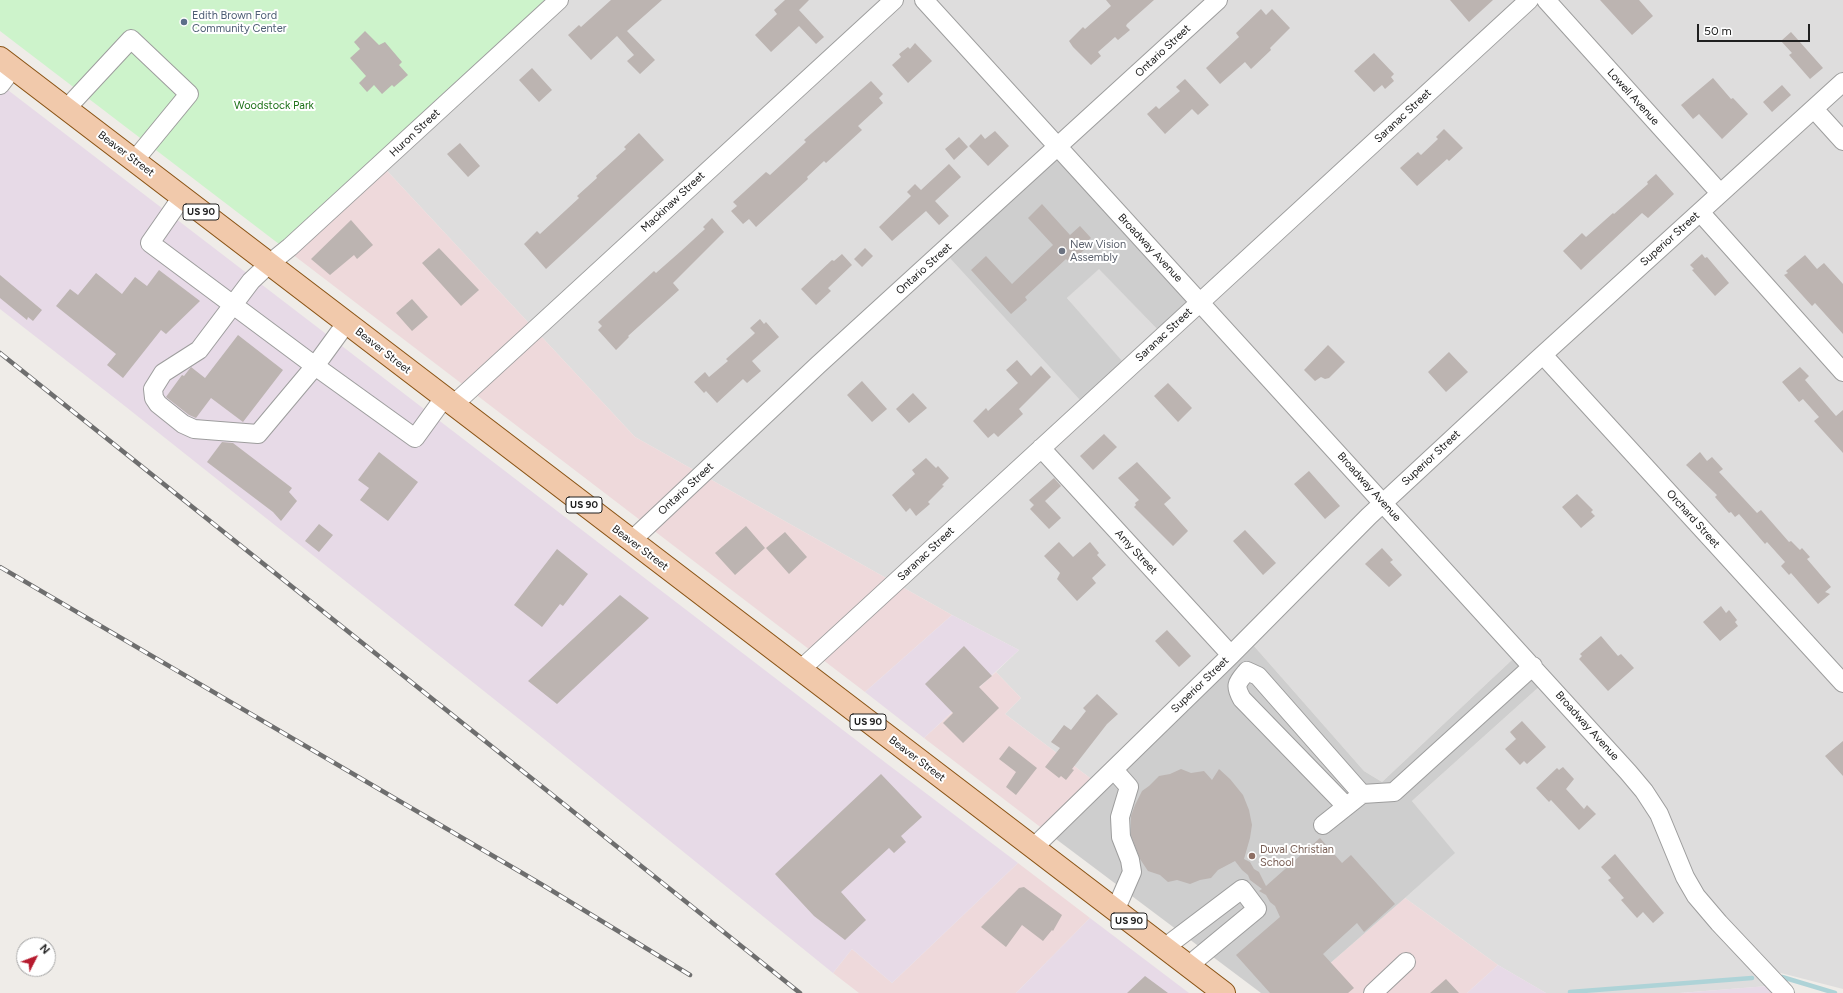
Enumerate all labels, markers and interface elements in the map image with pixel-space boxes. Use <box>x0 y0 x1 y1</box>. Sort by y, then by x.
place label: Edith Brown Ford Community Center <box>192 9 286 35</box>
scale bar <box>1699 16 1812 42</box>
marker: Edith Brown Ford Community Center <box>179 17 189 27</box>
street label: Ontario Street <box>1133 22 1193 80</box>
text: 50 m <box>1704 24 1732 38</box>
street label: Lowell Avenue <box>1604 66 1662 128</box>
street label: Saranac Street <box>1372 86 1434 146</box>
park label: Woodstock Park <box>234 99 314 113</box>
street label: Huron Street <box>387 106 443 160</box>
street label: Beaver Street <box>95 129 157 179</box>
street label: Mackinaw Street <box>638 169 708 235</box>
road number: US 90 <box>183 204 219 220</box>
street label: Superior Street <box>1638 209 1702 269</box>
street label: Broadway Avenue <box>1115 211 1185 285</box>
place label: New Vision Assembly <box>1070 238 1126 264</box>
street label: Ontario Street <box>893 240 955 298</box>
marker: New Vision Assembly <box>1057 246 1067 256</box>
street label: Saranac Street <box>1133 305 1195 365</box>
street label: Beaver Street <box>353 325 413 377</box>
street label: Superior Street <box>1399 428 1463 488</box>
street label: Broadway Avenue <box>1334 450 1404 524</box>
street label: Ontario Street <box>656 460 716 518</box>
street label: Orchard Street <box>1663 487 1723 551</box>
road number: US 90 <box>566 497 602 513</box>
street label: Beaver Street <box>609 523 671 573</box>
street label: Saranac Street <box>895 524 957 584</box>
street label: Amy Street <box>1112 527 1160 577</box>
street label: Superior Street <box>1168 654 1232 716</box>
street label: Broadway Avenue <box>1552 689 1622 763</box>
road number: US 90 <box>850 714 886 730</box>
street label: Beaver Street <box>886 734 948 784</box>
place label: Duval Christian School <box>1260 843 1334 869</box>
marker: Duval Christian School <box>1247 851 1257 861</box>
road number: US 90 <box>1111 913 1147 929</box>
north arrow <box>16 937 56 977</box>
text: N <box>37 942 52 957</box>

